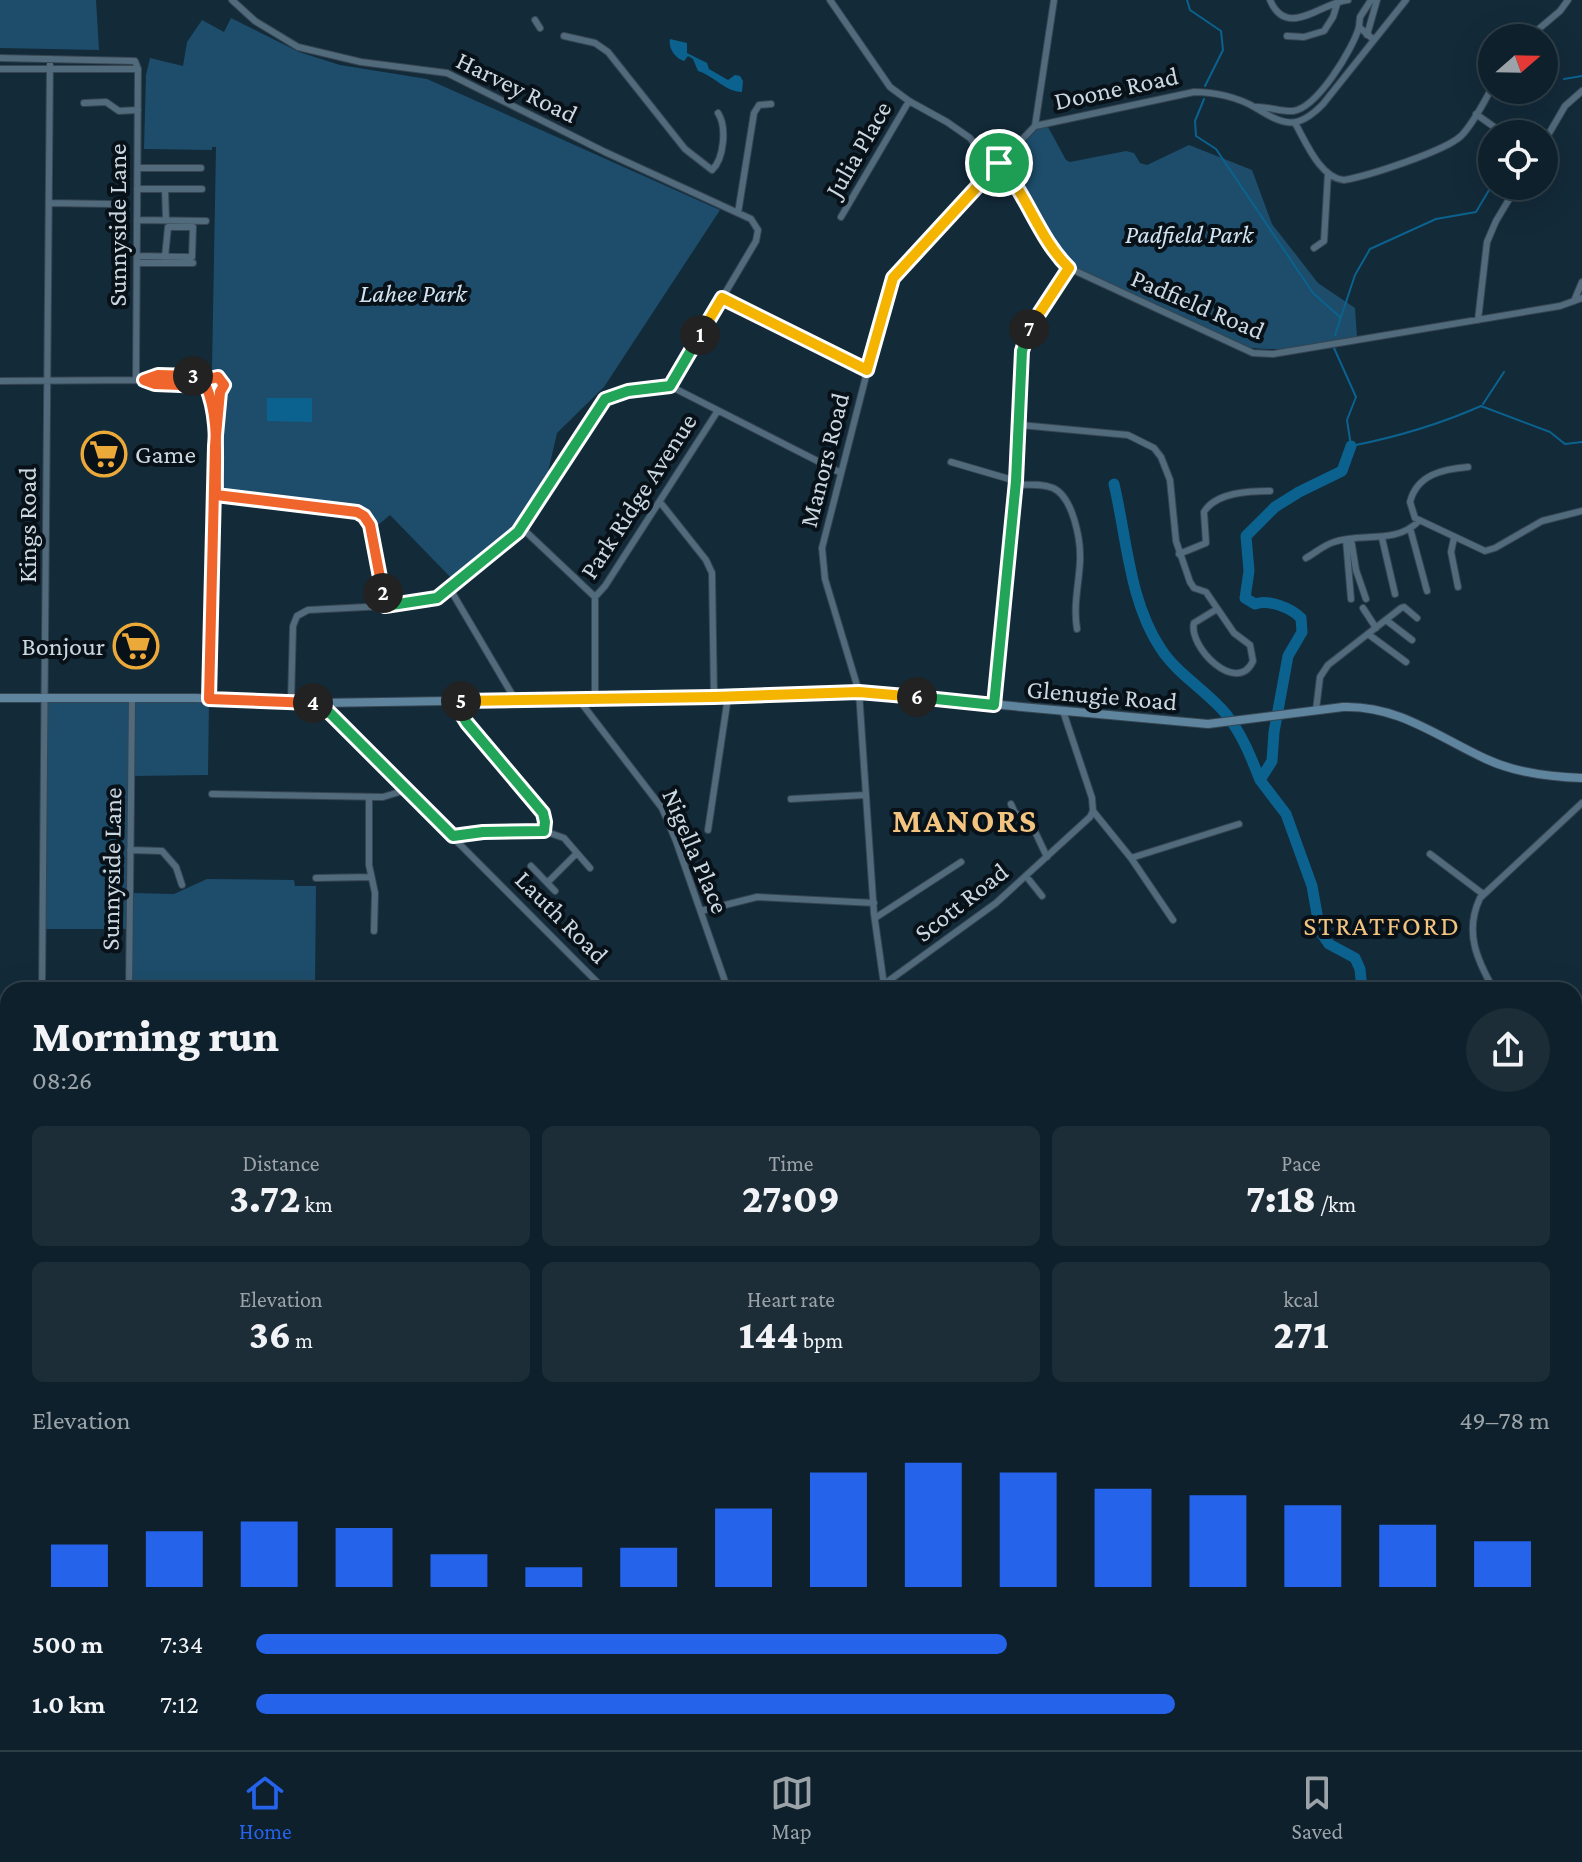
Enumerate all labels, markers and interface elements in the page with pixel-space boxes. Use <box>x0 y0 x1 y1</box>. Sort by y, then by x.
north arrow <box>1478 24 1558 104</box>
map controls <box>1478 24 1558 200</box>
street label: Harvey Road <box>452 46 582 129</box>
street label: Doone Road <box>1051 61 1181 116</box>
street label: Julia Place <box>818 96 898 204</box>
button: locate <box>1478 120 1558 200</box>
pin <box>965 129 1033 197</box>
icon: arrive <box>977 141 1021 185</box>
street label: Sunnyside Lane <box>103 143 132 307</box>
park label: Padfield Park <box>1125 220 1255 249</box>
street label: Padfield Road <box>1127 263 1269 346</box>
park label: Lahee Park <box>359 279 468 308</box>
pin: 7 <box>1009 309 1049 349</box>
pin: 1 <box>680 315 720 355</box>
text: 7 <box>1024 316 1034 341</box>
text: 1 <box>696 322 704 347</box>
pin: 3 <box>173 356 213 396</box>
text: 3 <box>188 363 198 388</box>
street label: Manors Road <box>794 390 855 530</box>
street label: Park Ridge Avenue <box>574 408 703 584</box>
supermarket icon: Game <box>80 430 128 478</box>
place label: Game <box>135 440 196 469</box>
street label: Kings Road <box>13 467 42 583</box>
pin: 2 <box>363 573 403 613</box>
text: 2 <box>377 580 389 605</box>
supermarket icon: Bonjour <box>112 622 160 670</box>
place label: Bonjour <box>22 632 105 661</box>
street label: Glenugie Road <box>1026 674 1179 717</box>
pin: 6 <box>897 677 937 717</box>
pin: 5 <box>441 681 481 721</box>
pin: 4 <box>293 683 333 723</box>
text: 6 <box>911 684 923 709</box>
text: 5 <box>456 688 466 713</box>
text: 4 <box>307 690 319 715</box>
street label: Nigella Place <box>656 785 735 918</box>
street label: Sunnyside Lane <box>96 787 127 951</box>
district label: MANORS <box>892 802 1038 839</box>
street label: Scott Road <box>909 857 1014 948</box>
street label: Lauth Road <box>509 865 614 970</box>
district label: STRATFORD <box>1303 910 1461 941</box>
button: share <box>1466 1008 1550 1092</box>
text: Morning run <box>32 1012 279 1060</box>
text: 08:26 <box>32 1066 92 1095</box>
text: Distance <box>243 1151 319 1176</box>
text: Time <box>768 1151 814 1176</box>
text: Pace <box>1281 1151 1321 1176</box>
text: 3.72 <box>229 1176 300 1221</box>
text: 27:09 <box>742 1176 840 1221</box>
text: 7:18 <box>1246 1176 1316 1221</box>
text: km <box>300 1192 333 1217</box>
text: /km <box>1316 1192 1356 1217</box>
text: Elevation <box>239 1287 323 1312</box>
text: Heart rate <box>747 1287 835 1312</box>
text: kcal <box>1283 1287 1319 1312</box>
text: 36 <box>249 1312 291 1357</box>
text: 144 <box>739 1312 799 1357</box>
text: 271 <box>1273 1312 1329 1357</box>
text: m <box>291 1328 313 1353</box>
text: bpm <box>799 1328 843 1353</box>
text: Elevation <box>32 1406 130 1435</box>
text: 49–78 m <box>1459 1406 1550 1435</box>
text: 500 m <box>32 1630 103 1659</box>
text: 7:34 <box>160 1630 203 1659</box>
text: 1.0 km <box>32 1690 105 1719</box>
text: 7:12 <box>160 1690 199 1719</box>
tab: Home <box>239 1771 292 1844</box>
tab: Map <box>770 1771 814 1844</box>
tab: Saved <box>1291 1771 1343 1844</box>

